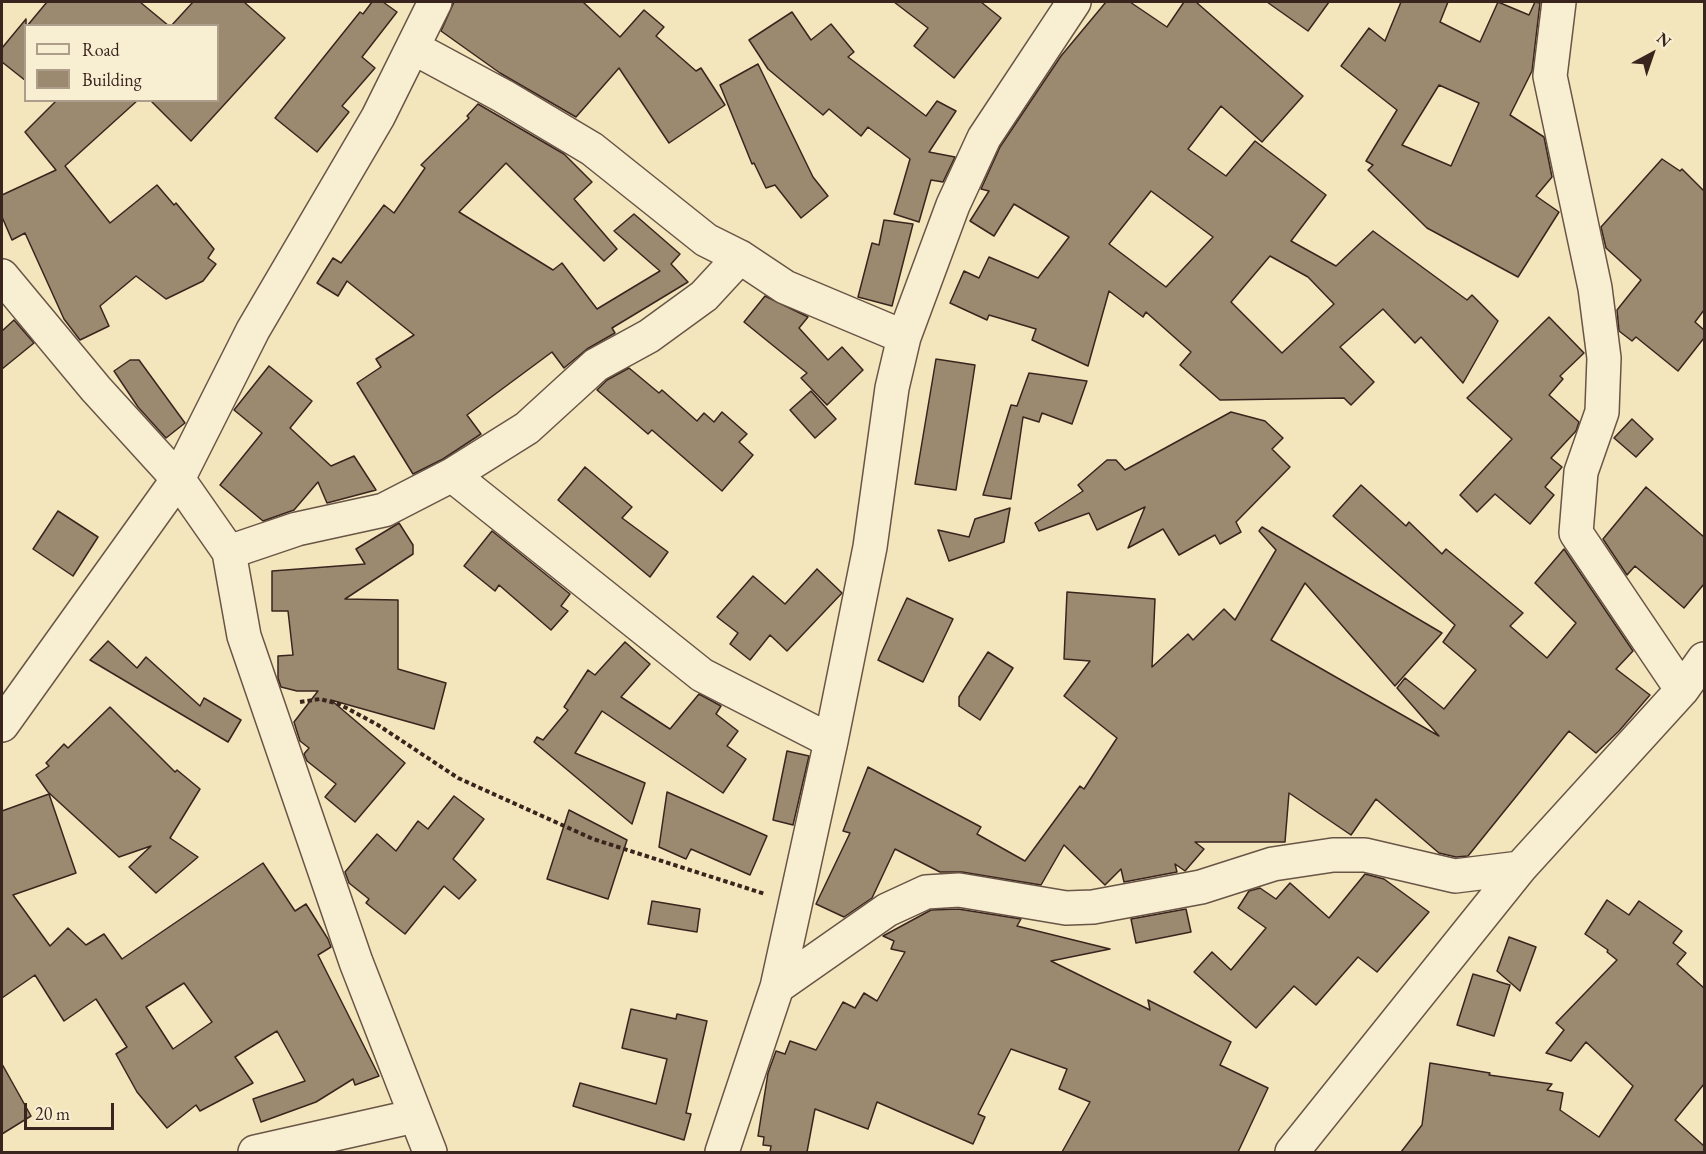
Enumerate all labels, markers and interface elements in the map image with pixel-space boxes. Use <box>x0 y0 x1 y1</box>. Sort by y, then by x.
legend <box>24 24 219 102</box>
north arrow <box>1622 24 1682 84</box>
text: N <box>1652 28 1676 52</box>
text: Road <box>82 38 120 61</box>
text: Building <box>82 68 142 91</box>
scale bar <box>27 1091 117 1129</box>
text: 20 m <box>35 1102 70 1125</box>

